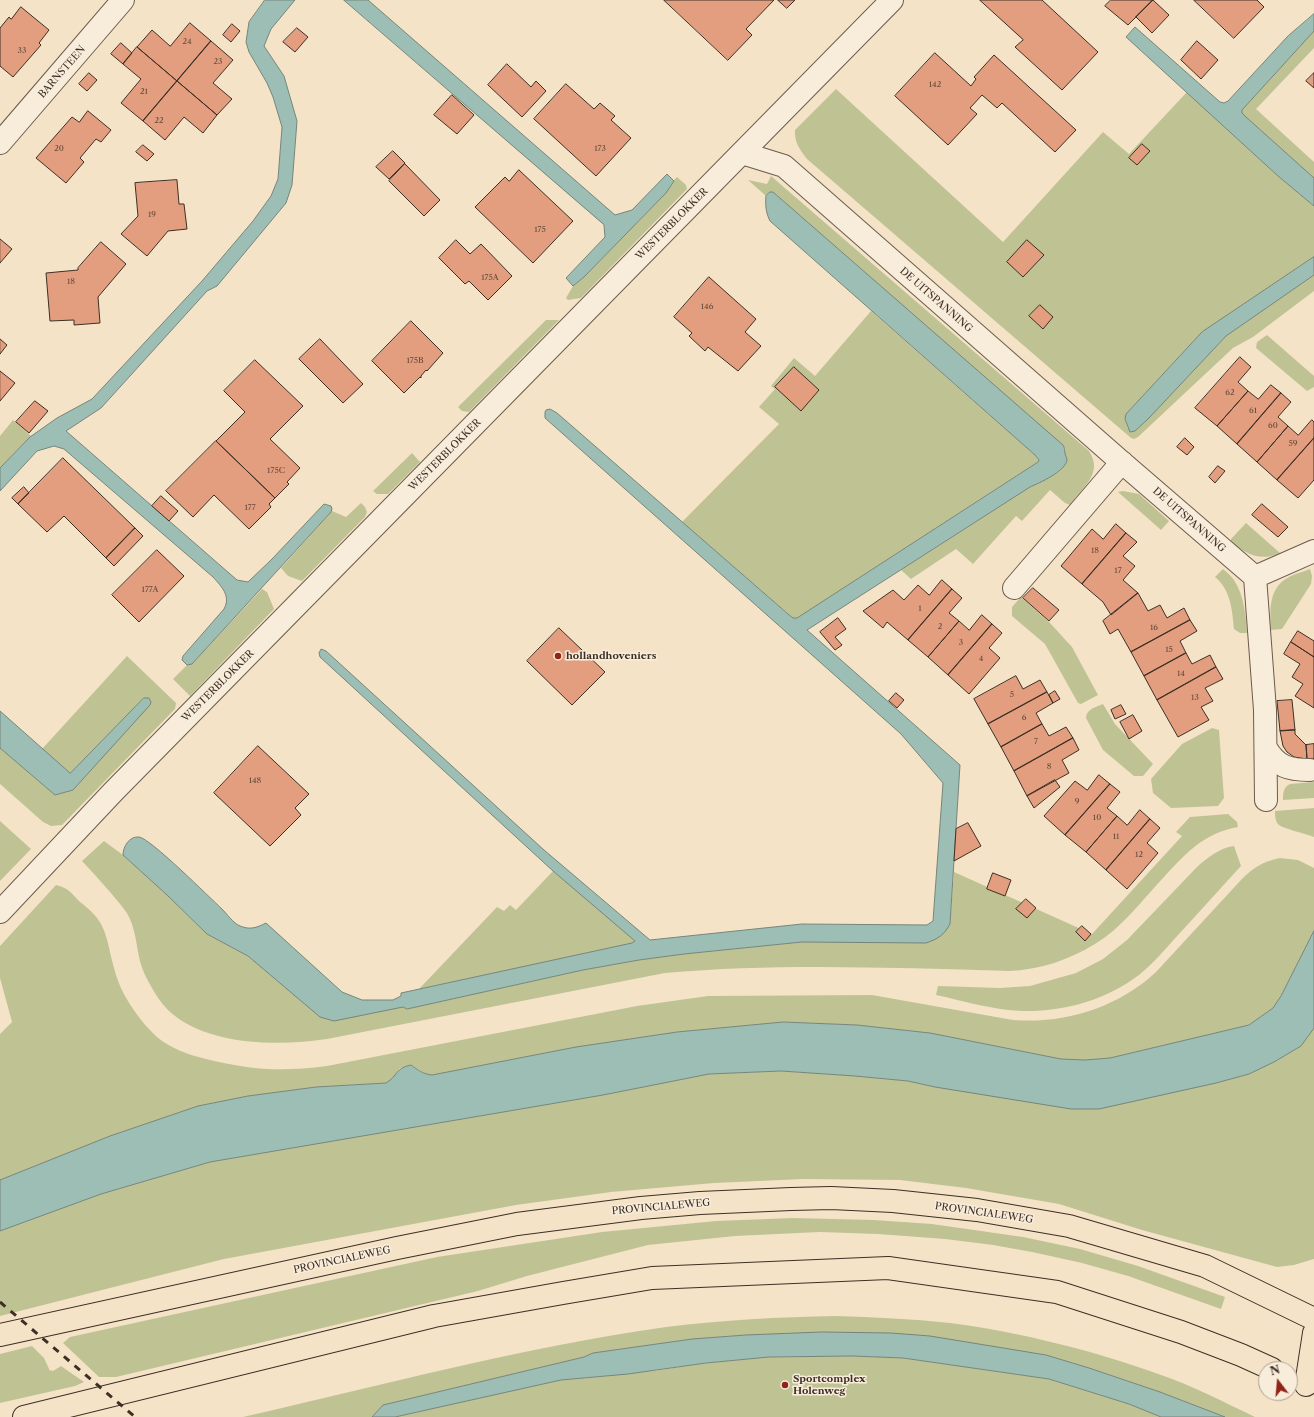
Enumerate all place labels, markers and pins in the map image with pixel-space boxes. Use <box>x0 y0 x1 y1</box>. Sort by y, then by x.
place label: hollandhoveniers <box>566 650 656 662</box>
marker: hollandhoveniers <box>553 651 563 661</box>
place label: Sportcomplex Holenweg <box>793 1373 865 1396</box>
marker: Sportcomplex Holenweg <box>780 1380 790 1390</box>

